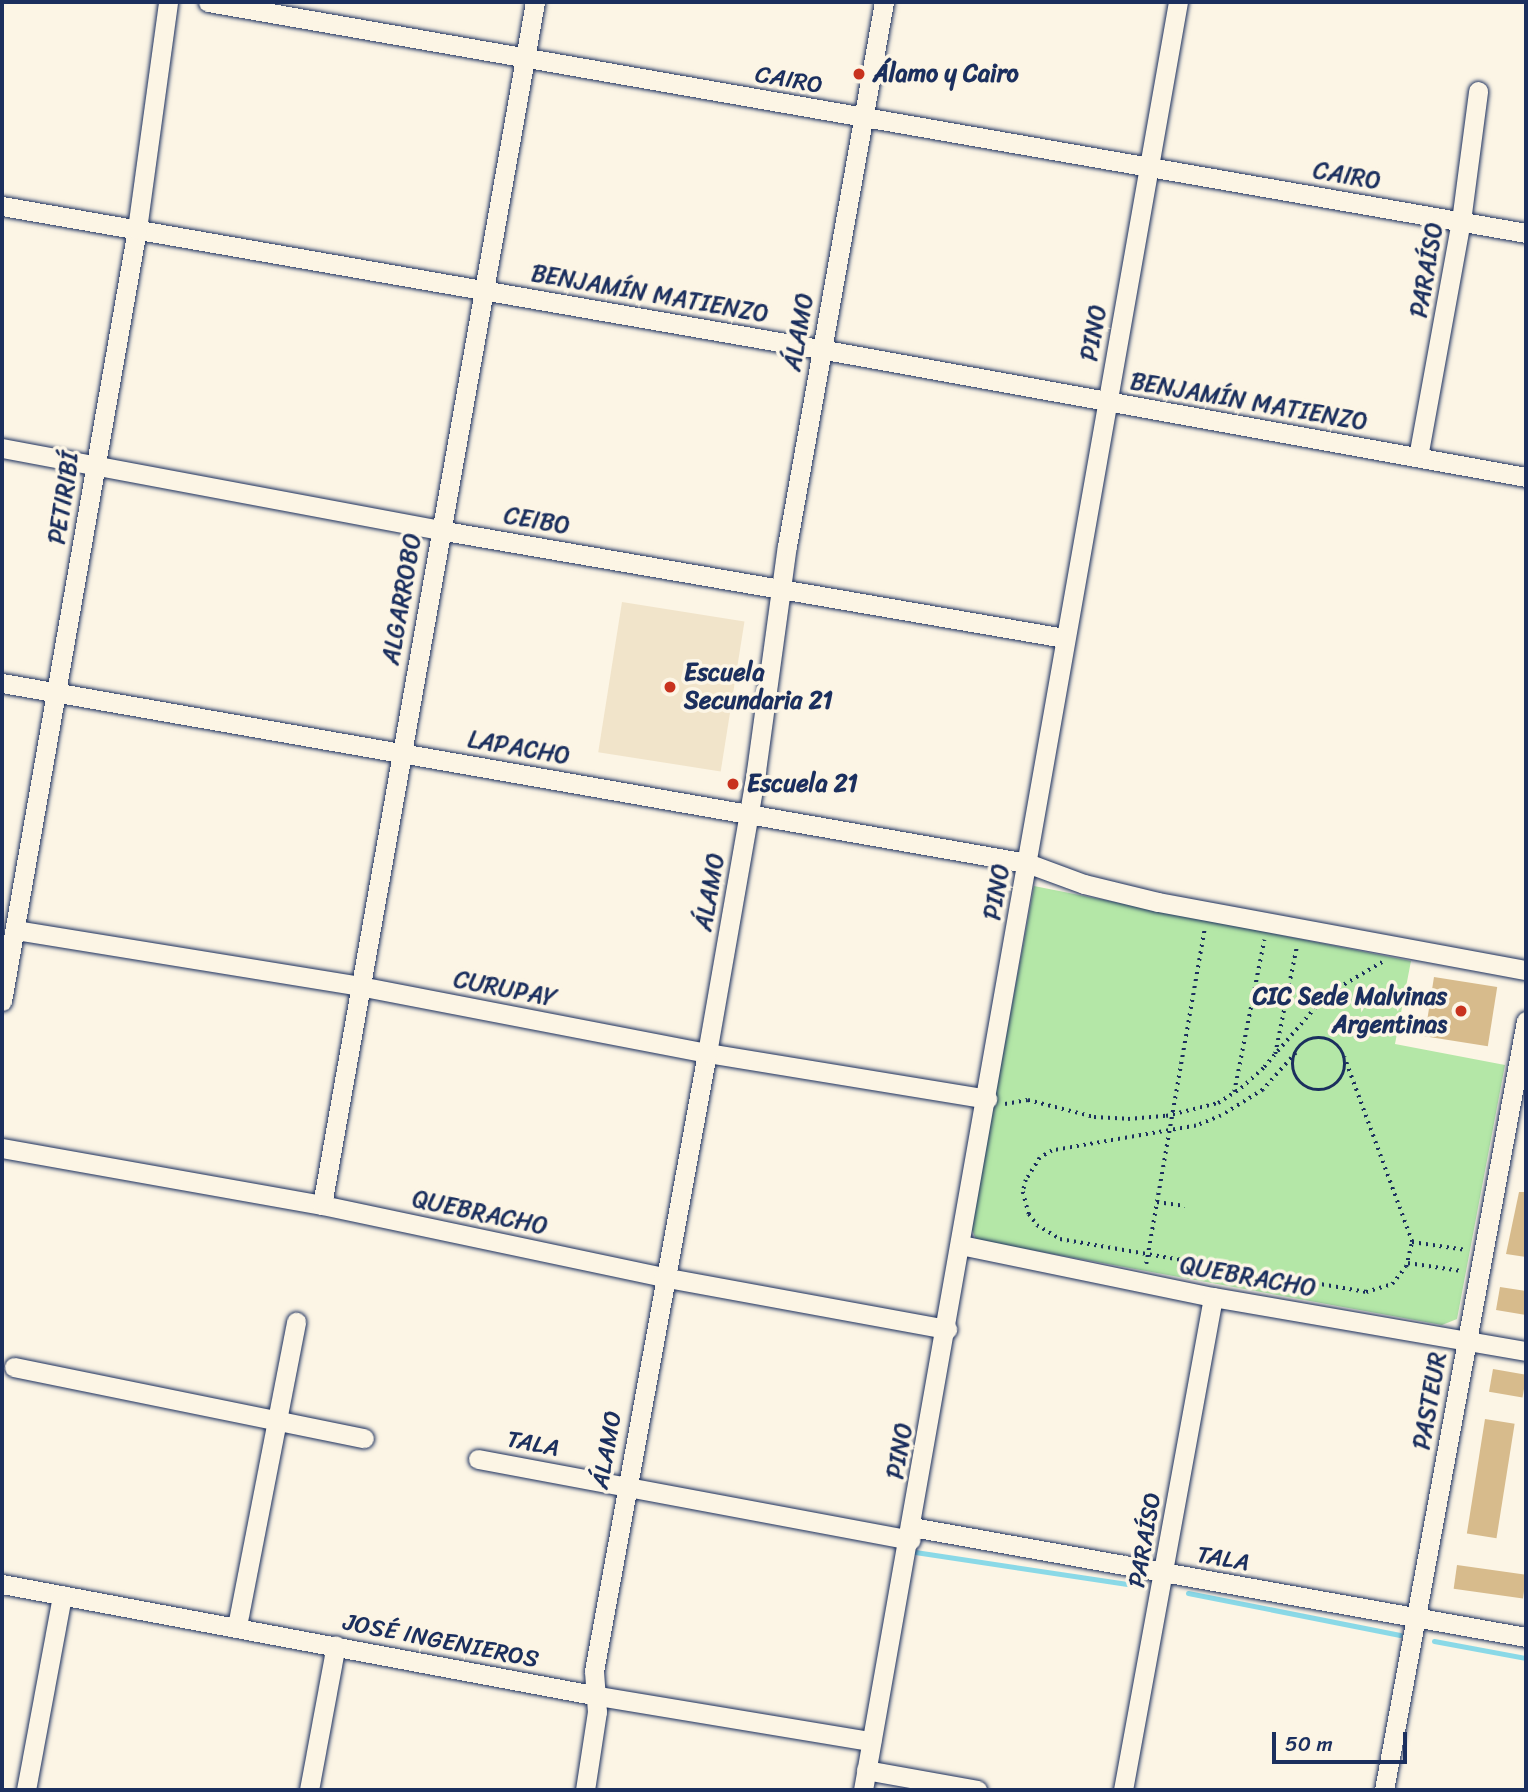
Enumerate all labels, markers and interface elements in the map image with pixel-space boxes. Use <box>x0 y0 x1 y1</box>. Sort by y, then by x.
street label: CAIRO <box>753 60 825 100</box>
place label: Álamo y Cairo <box>873 60 1019 88</box>
marker: Álamo y Cairo <box>851 66 867 82</box>
street label: CAIRO <box>1311 156 1383 196</box>
street label: PARAÍSO <box>1404 220 1450 320</box>
street label: BENJAMÍN MATIENZO <box>530 259 770 329</box>
street label: ÁLAMO <box>778 291 820 373</box>
street label: PINO <box>1075 303 1113 363</box>
street label: BENJAMÍN MATIENZO <box>1129 367 1369 437</box>
street label: PETIRIBÍ <box>42 450 86 546</box>
street label: CEIBO <box>502 501 572 541</box>
street label: ALGARROBO <box>376 531 428 667</box>
place label: Escuela Secundaria 21 <box>684 659 833 715</box>
marker: Escuela Secundaria 21 <box>662 679 678 695</box>
street label: LAPACHO <box>466 725 572 771</box>
place label: Escuela 21 <box>747 770 858 798</box>
marker: Escuela 21 <box>725 776 741 792</box>
street label: ÁLAMO <box>689 851 731 933</box>
street label: PINO <box>978 862 1016 922</box>
street label: CURUPAY <box>451 965 559 1013</box>
place label: CIC Sede Malvinas Argentinas <box>1250 983 1447 1039</box>
marker: CIC Sede Malvinas Argentinas <box>1453 1003 1469 1019</box>
street label: QUEBRACHO <box>410 1185 550 1241</box>
street label: QUEBRACHO <box>1178 1251 1318 1303</box>
street label: PASTEUR <box>1407 1350 1453 1452</box>
street label: ÁLAMO <box>586 1409 628 1491</box>
street label: PINO <box>881 1421 919 1481</box>
street label: TALA <box>504 1425 562 1463</box>
street label: PARAÍSO <box>1122 1490 1168 1590</box>
street label: TALA <box>1194 1540 1252 1578</box>
street label: JOSÉ INGENIEROS <box>341 1608 541 1674</box>
scale bar <box>1276 1718 1411 1762</box>
text: 50 m <box>1285 1725 1333 1763</box>

